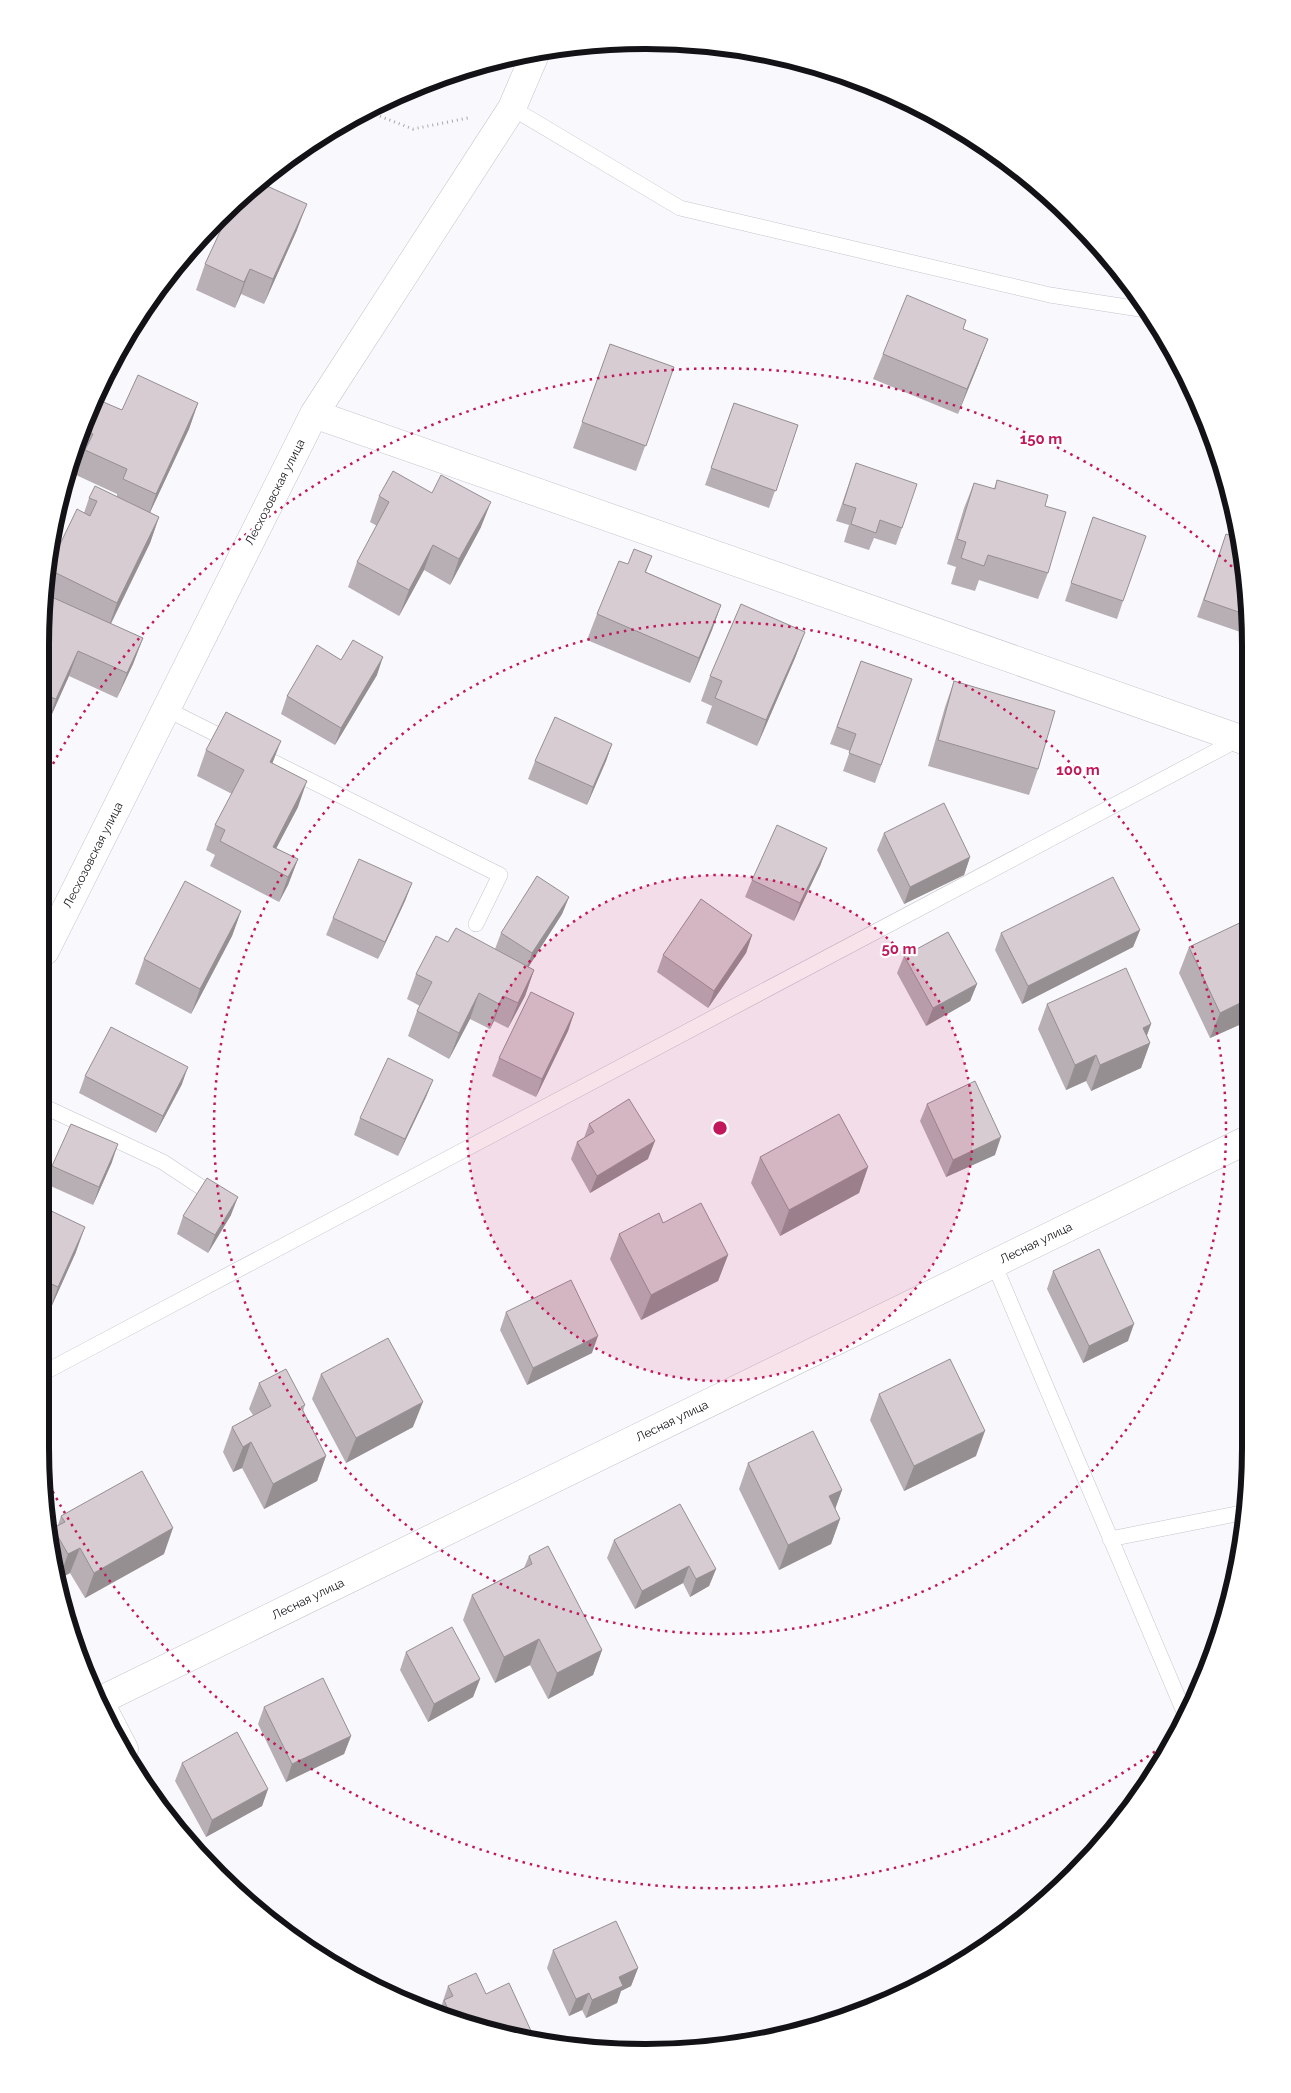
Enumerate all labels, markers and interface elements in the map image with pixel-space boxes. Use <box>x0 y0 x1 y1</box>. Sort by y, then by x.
text: 150 m <box>1020 430 1062 448</box>
street label: Лесхозовская улица <box>242 437 308 547</box>
text: 100 m <box>1056 761 1100 779</box>
street label: Лесхозовская улица <box>60 800 126 910</box>
text: 50 m <box>881 940 917 958</box>
centre of rings <box>711 1119 729 1137</box>
street label: Лесная улица <box>998 1219 1074 1267</box>
street label: Лесная улица <box>634 1397 710 1445</box>
street label: Лесная улица <box>270 1575 346 1623</box>

